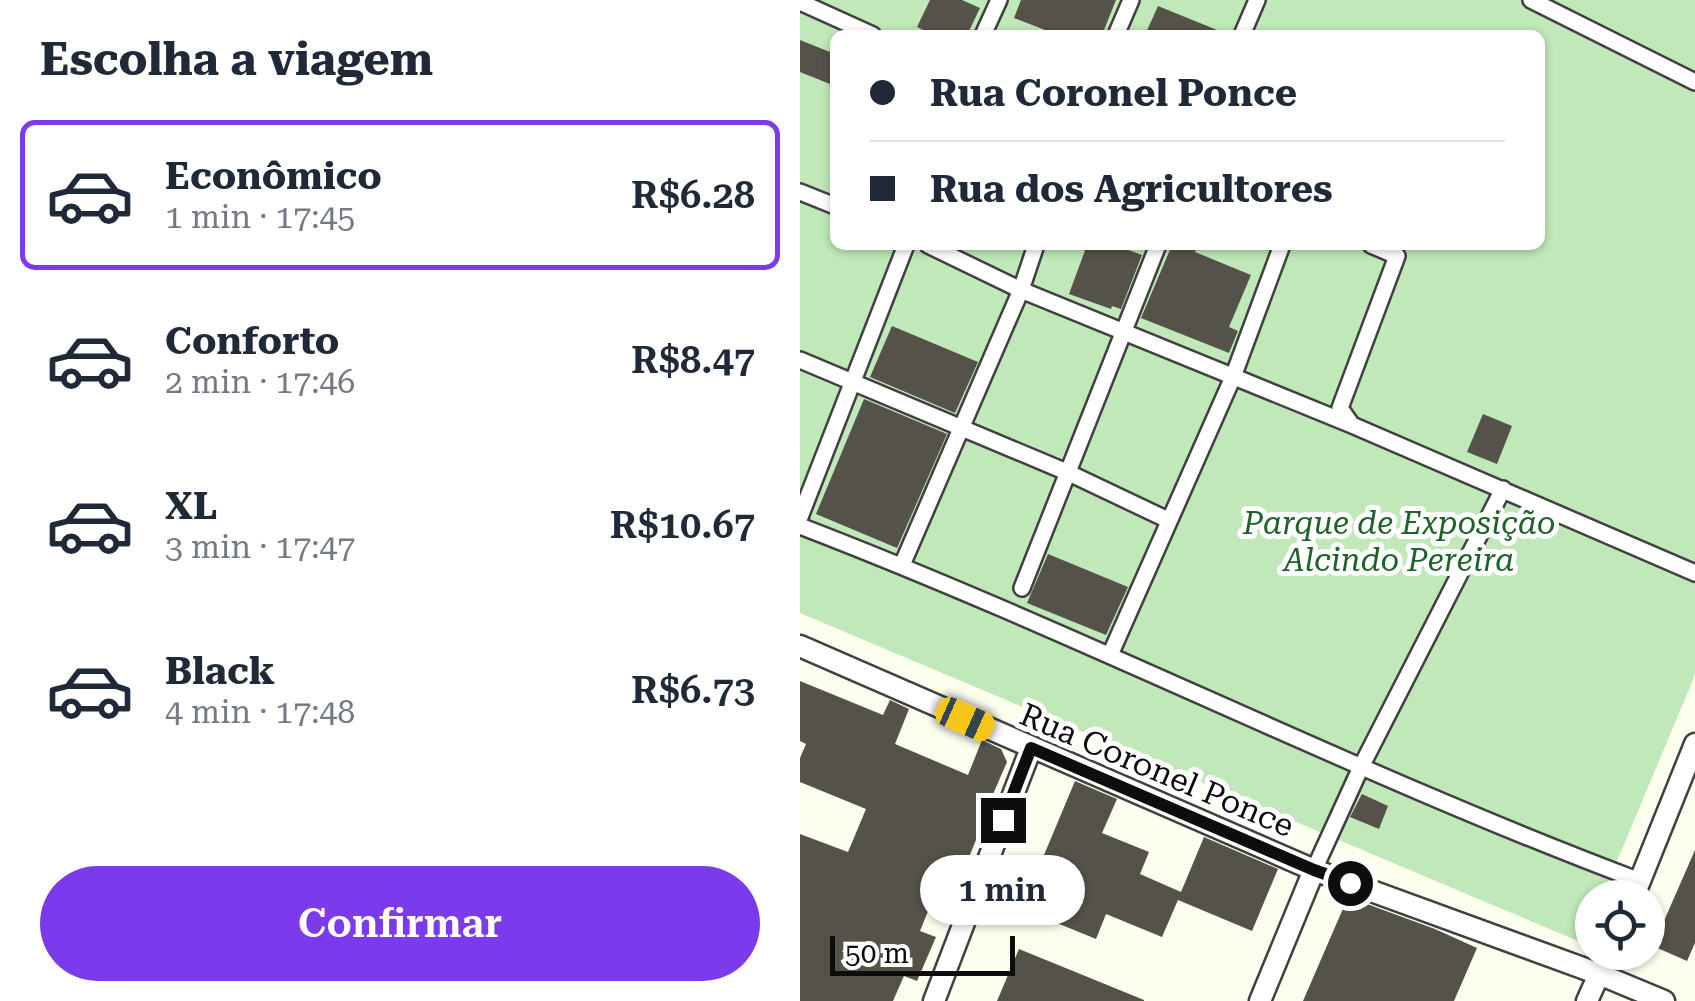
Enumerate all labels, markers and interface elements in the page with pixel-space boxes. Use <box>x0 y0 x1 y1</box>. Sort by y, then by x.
text: Escolha a viagem <box>40 33 433 86</box>
text: Rua Coronel Ponce <box>930 71 1297 115</box>
icon: car <box>45 150 135 240</box>
text: Econômico <box>165 154 382 198</box>
text: Rua dos Agricultores <box>930 167 1333 211</box>
text: R$6.28 <box>631 173 755 217</box>
text: 1 min · 17:45 <box>165 198 355 236</box>
icon: car <box>45 315 135 405</box>
text: Conforto <box>165 319 339 363</box>
text: R$8.47 <box>631 338 755 382</box>
text: 2 min · 17:46 <box>165 363 355 401</box>
icon: car <box>45 480 135 570</box>
text: XL <box>165 484 217 528</box>
text: R$10.67 <box>610 503 755 547</box>
park label: Parque de Exposição Alcindo Pereira <box>1242 504 1555 579</box>
text: 3 min · 17:47 <box>165 528 355 566</box>
icon: car <box>45 645 135 735</box>
text: Black <box>165 649 275 693</box>
text: R$6.73 <box>631 668 755 712</box>
text: 4 min · 17:48 <box>165 693 355 731</box>
car <box>931 693 999 745</box>
street label: Rua Coronel Ponce <box>1014 695 1300 845</box>
route end <box>981 798 1026 843</box>
callout: 1 min <box>920 855 1086 925</box>
route start <box>1328 861 1373 906</box>
button: Confirmar <box>40 866 760 981</box>
text: 1 min <box>958 871 1047 909</box>
map controls <box>1575 880 1665 970</box>
button: locate <box>1575 880 1665 970</box>
scale bar <box>830 931 1015 976</box>
text: 50 m <box>845 937 909 970</box>

